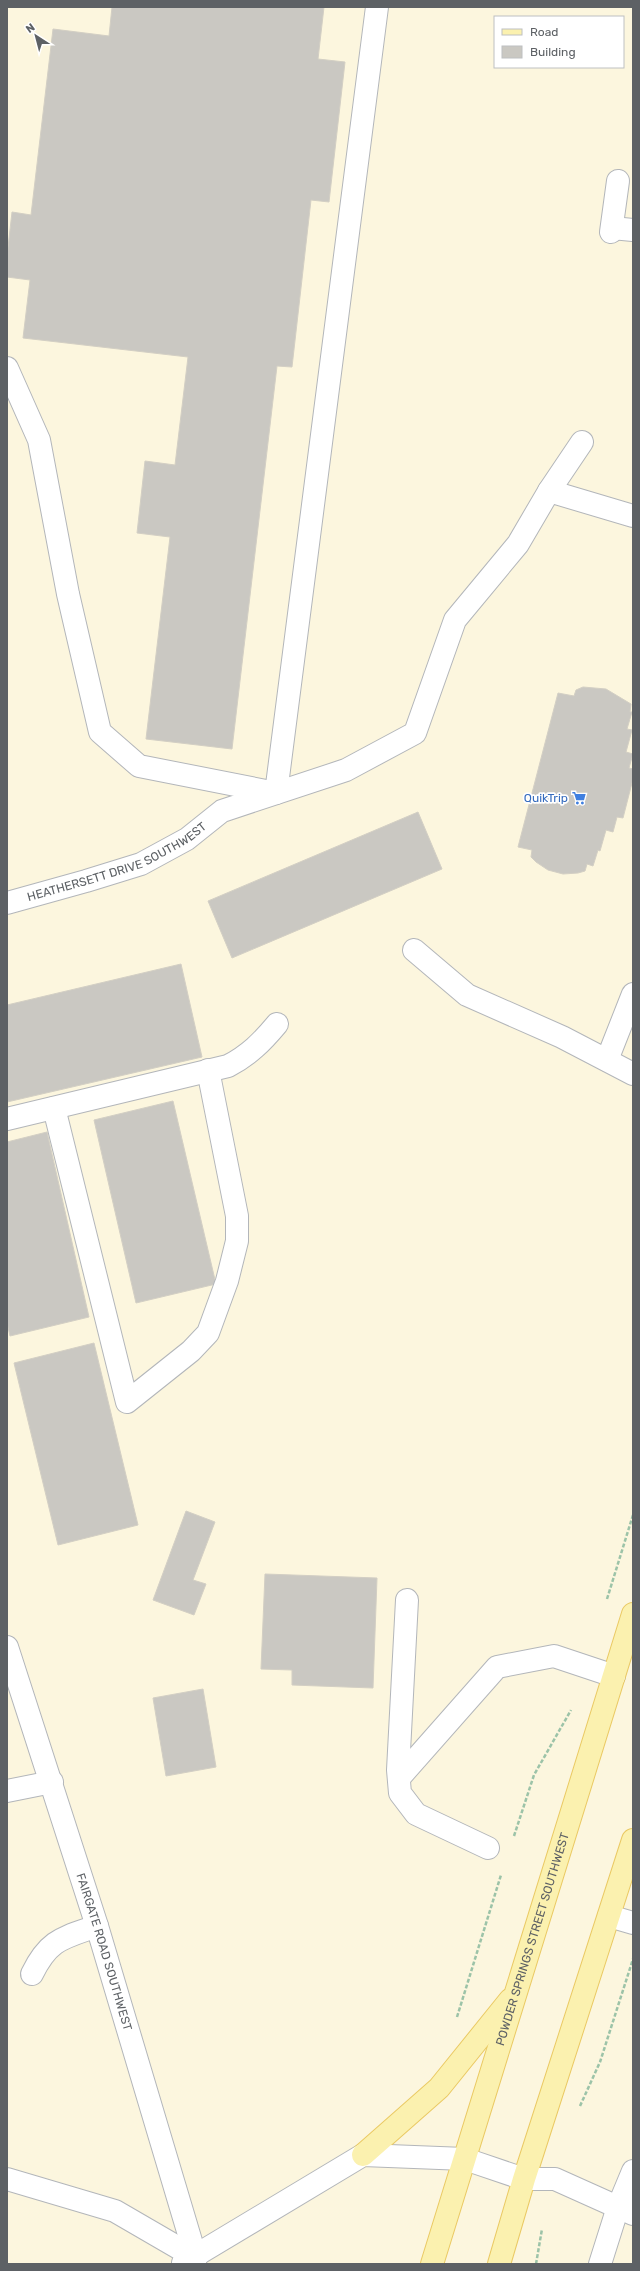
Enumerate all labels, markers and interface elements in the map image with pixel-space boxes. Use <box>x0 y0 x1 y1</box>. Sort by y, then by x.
north arrow <box>16 16 56 56</box>
legend <box>494 16 624 68</box>
text: N <box>23 21 38 36</box>
text: Road <box>530 25 558 39</box>
text: Building <box>530 45 576 59</box>
supermarket icon: QuikTrip <box>571 790 587 806</box>
place label: QuikTrip <box>524 791 568 805</box>
street label: HEATHERSETT DRIVE SOUTHWEST <box>26 819 209 904</box>
street label: POWDER SPRINGS STREET SOUTHWEST <box>493 1831 572 2047</box>
street label: FAIRGATE ROAD SOUTHWEST <box>73 1871 135 2032</box>

